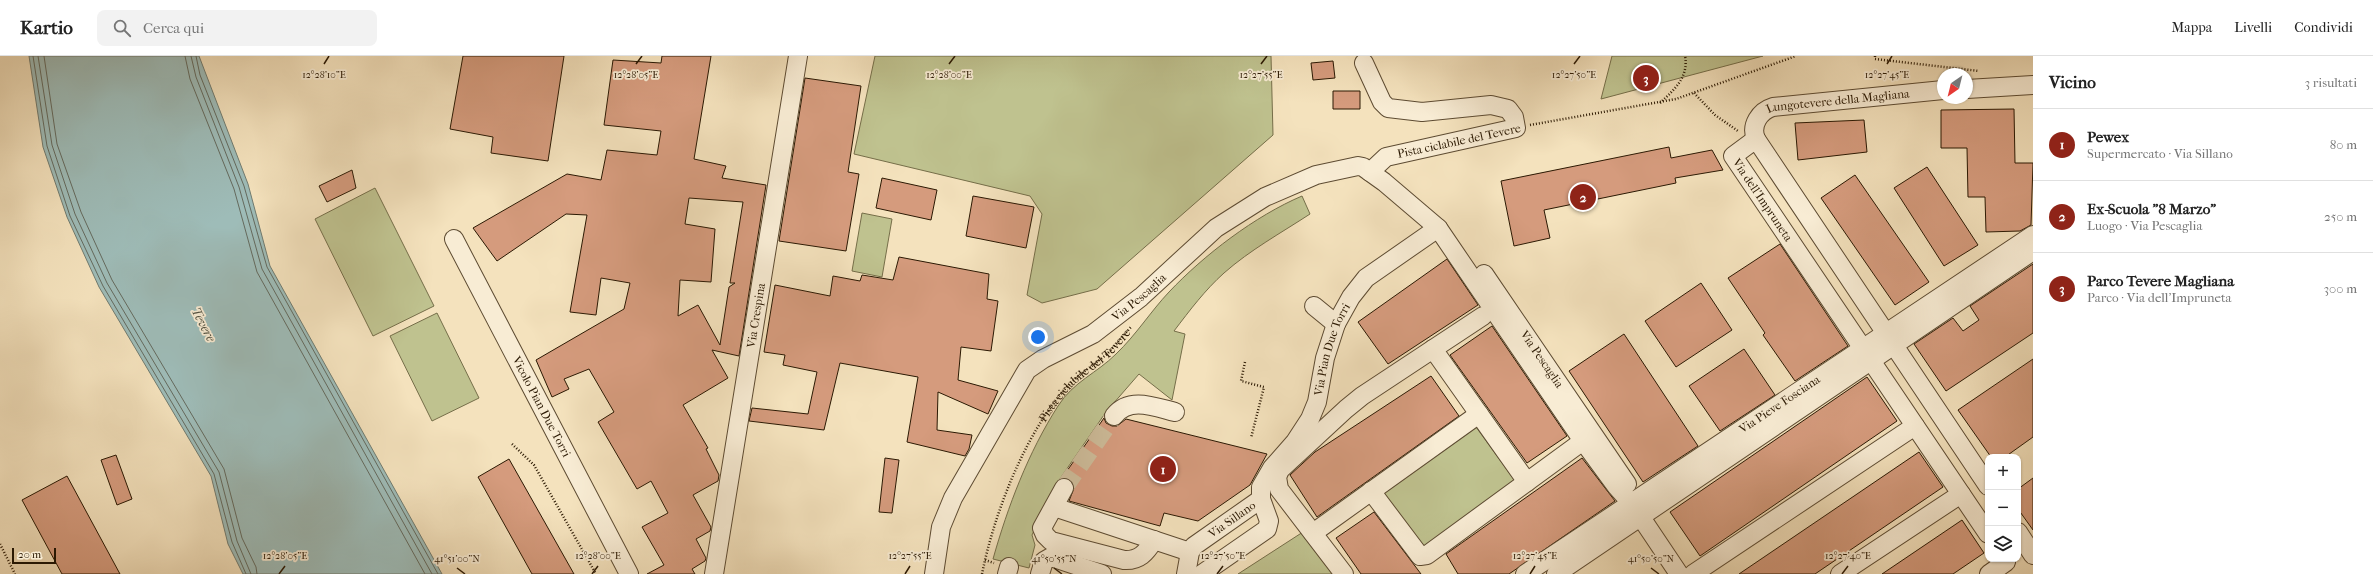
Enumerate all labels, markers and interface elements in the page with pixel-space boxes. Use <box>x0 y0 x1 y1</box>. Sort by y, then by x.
search box <box>97 10 377 46</box>
text: Kartio <box>20 17 73 39</box>
icon: search <box>111 17 133 39</box>
text: Cerca qui <box>143 19 204 37</box>
text: Mappa <box>2171 19 2212 36</box>
text: Livelli <box>2234 19 2272 36</box>
text: Condividi <box>2294 19 2353 36</box>
pin: 3 <box>1633 63 1659 93</box>
north arrow <box>1937 68 1973 104</box>
text: 12°28'10"E <box>302 69 346 81</box>
text: 12°28'05"E <box>614 69 658 81</box>
text: 12°28'00"E <box>926 69 972 81</box>
text: 12°27'55"E <box>1239 69 1283 81</box>
text: 12°27'50"E <box>1552 69 1596 81</box>
text: 12°27'45"E <box>1865 69 1909 81</box>
text: Vicino <box>2049 72 2096 92</box>
text: 3 risultati <box>2305 75 2357 90</box>
street label: Lungotevere della Magliana <box>1764 86 1911 116</box>
street label: Pista ciclabile del Tevere <box>1396 121 1522 161</box>
text: Pewex <box>2087 128 2129 146</box>
text: 1 <box>2060 137 2064 152</box>
text: 80 m <box>2330 137 2357 152</box>
text: Supermercato · Via Sillano <box>2087 146 2233 161</box>
street label: Via dell'Impruneta <box>1729 155 1796 244</box>
pin: 2 <box>1570 182 1596 212</box>
text: Ex-Scuola "8 Marzo" <box>2087 200 2216 218</box>
text: 2 <box>2059 209 2065 224</box>
text: 250 m <box>2324 209 2357 224</box>
text: Luogo · Via Pescaglia <box>2087 218 2202 233</box>
street label: Via Pescaglia <box>1108 270 1169 324</box>
text: Parco Tevere Magliana <box>2087 272 2234 290</box>
text: 3 <box>2059 281 2065 296</box>
text: 300 m <box>2324 281 2357 296</box>
street label: Via Crespina <box>744 282 768 350</box>
text: Parco · Via dell'Impruneta <box>2087 290 2232 305</box>
street label: Via Pian Due Torri <box>1311 300 1353 398</box>
water label: Tevere <box>188 305 219 345</box>
street label: Pista ciclabile del Tevere <box>1036 326 1133 425</box>
your location <box>1028 327 1048 347</box>
street label: Via Pescaglia <box>1517 327 1567 391</box>
street label: Vicolo Pian Due Torri <box>509 353 574 460</box>
street label: Via Pieve Fosciana <box>1736 372 1823 437</box>
pin: 1 <box>1150 454 1176 484</box>
map controls <box>1985 454 2021 562</box>
button: + <box>1985 454 2021 490</box>
button: − <box>1985 490 2021 526</box>
street label: Via Sillano <box>1205 498 1258 541</box>
button: layers <box>1985 526 2021 562</box>
scale bar <box>12 546 56 565</box>
text: 20 m <box>18 548 41 561</box>
text: 12°28'05"E <box>263 550 307 562</box>
text: 12°28'00"E <box>575 550 621 562</box>
text: 12°27'55"E <box>888 550 932 562</box>
text: 12°27'50"E <box>1201 550 1245 562</box>
text: 12°27'45"E <box>1513 550 1557 562</box>
text: 12°27'40"E <box>1825 550 1871 562</box>
text: 41°51'00"N <box>434 553 480 565</box>
text: 41°50'55"N <box>1031 553 1077 565</box>
text: 41°50'50"N <box>1628 553 1675 565</box>

